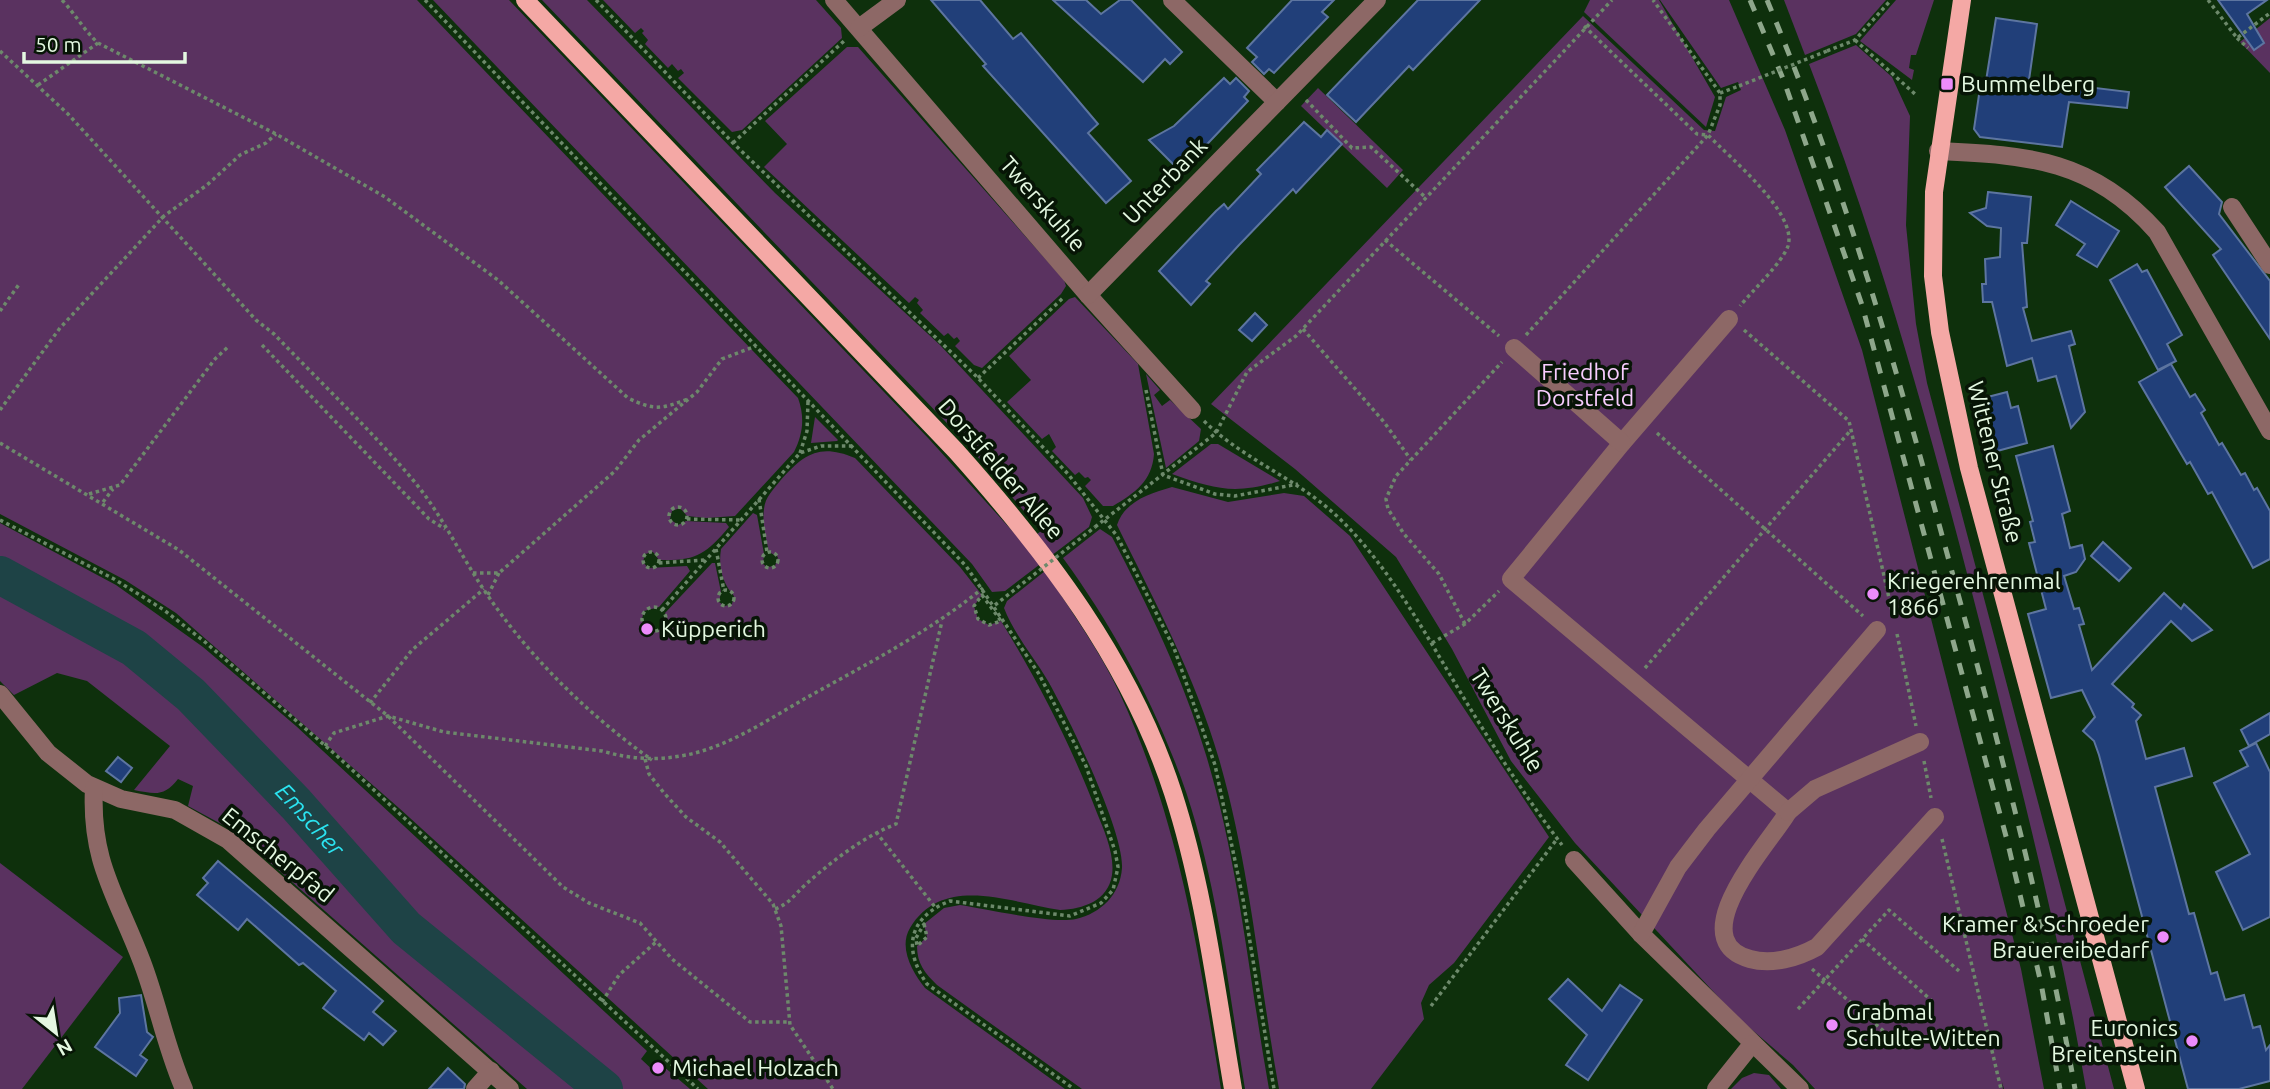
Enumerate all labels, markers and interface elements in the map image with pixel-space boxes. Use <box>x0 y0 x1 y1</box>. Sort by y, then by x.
scale bar <box>24 21 186 65</box>
text: 50 m <box>35 32 82 56</box>
place label: Bummelberg <box>1961 71 2095 96</box>
marker: Bummelberg <box>1939 76 1955 92</box>
street label: Unterbank <box>1118 132 1212 229</box>
street label: Twerskuhle <box>996 151 1091 256</box>
park label: Friedhof Dorstfeld <box>1536 359 1634 410</box>
street label: Wittener Straße <box>1963 378 2028 545</box>
street label: Dorstfelder Allee <box>934 394 1069 544</box>
place label: Kriegerehrenmal 1866 <box>1887 568 2061 619</box>
marker: Kriegerehrenmal 1866 <box>1865 586 1881 602</box>
place label: Küpperich <box>661 616 766 641</box>
marker: Küpperich <box>639 621 655 637</box>
street label: Twerskuhle <box>1466 664 1549 776</box>
water label: Emscher <box>271 778 351 862</box>
street label: Emscherpfad <box>218 802 339 907</box>
place label: Kramer & Schroeder Brauereibedarf <box>1942 911 2149 962</box>
marker: Kramer & Schroeder Brauereibedarf <box>2155 929 2171 945</box>
north arrow <box>21 998 91 1068</box>
place label: Grabmal Schulte-Witten <box>1846 999 2001 1050</box>
place label: Euronics Breitenstein <box>2051 1015 2178 1066</box>
marker: Grabmal Schulte-Witten <box>1824 1017 1840 1033</box>
marker: Euronics Breitenstein <box>2184 1033 2200 1049</box>
text: N <box>53 1035 76 1061</box>
place label: Michael Holzach <box>672 1055 839 1080</box>
marker: Michael Holzach <box>650 1060 666 1076</box>

